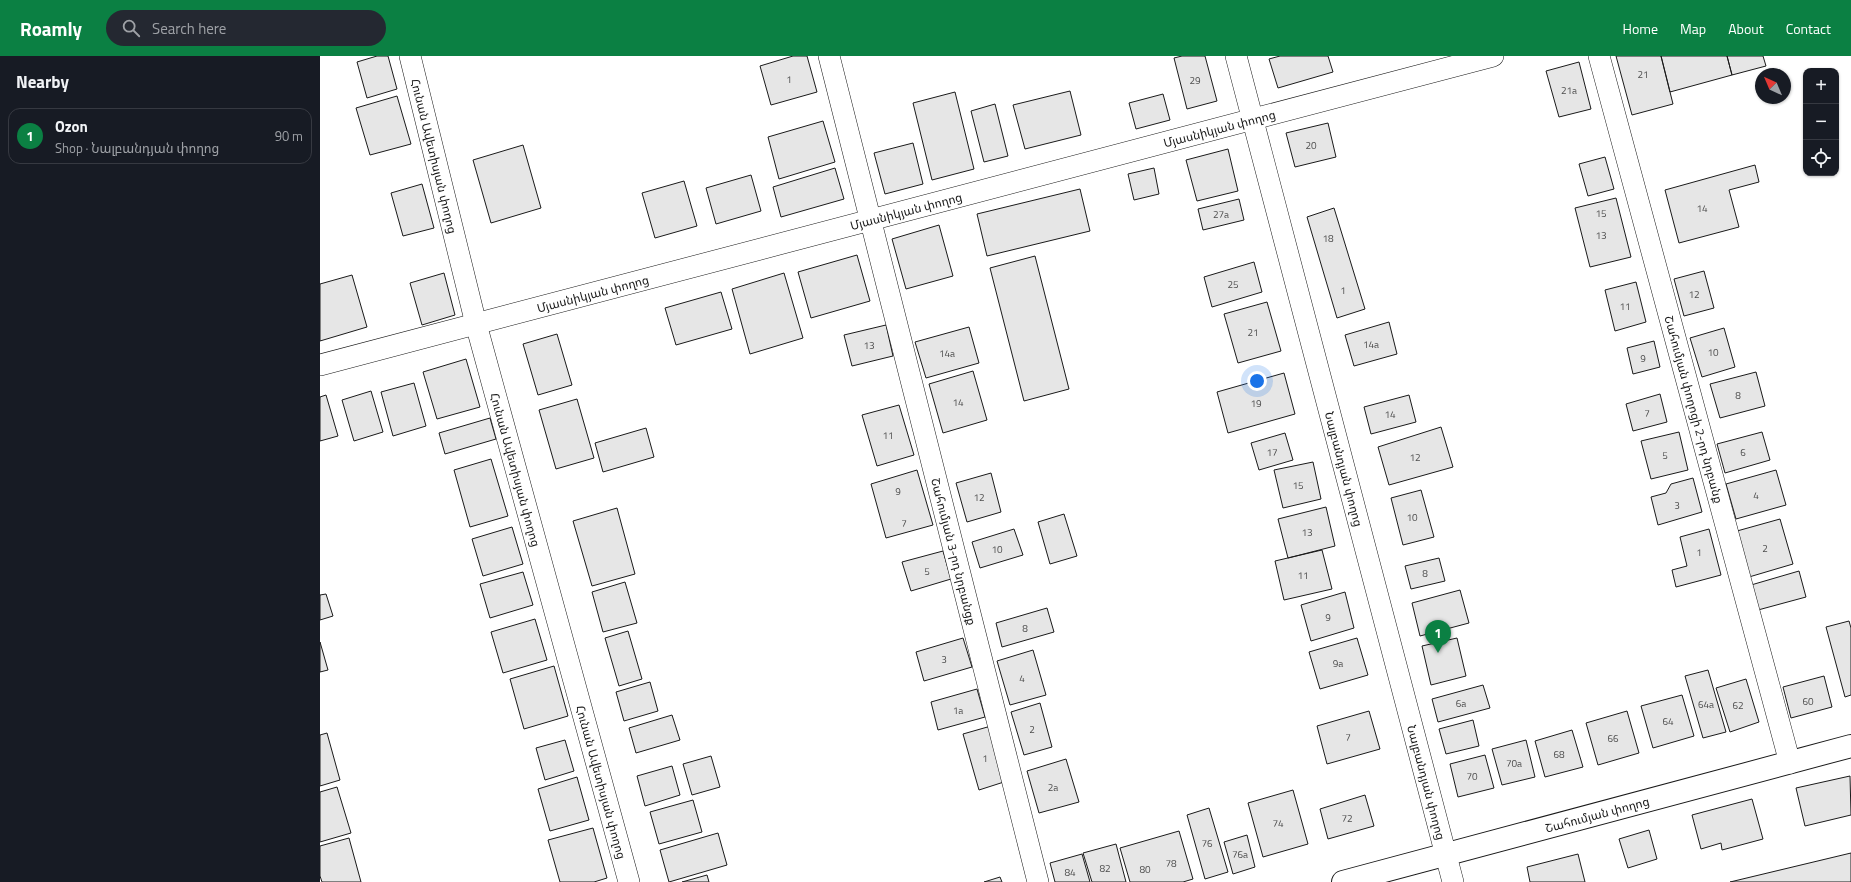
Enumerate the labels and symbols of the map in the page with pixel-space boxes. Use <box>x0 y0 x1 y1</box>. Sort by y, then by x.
house number: 21 <box>1637 67 1649 82</box>
north arrow <box>1755 68 1791 104</box>
house number: 1 <box>786 72 792 87</box>
house number: 29 <box>1189 73 1201 88</box>
street label: Հունան Ավետիսյան փողոց <box>406 77 463 235</box>
house number: 21a <box>1561 83 1577 98</box>
street label: Մյասնիկյան փողոց <box>1161 104 1278 152</box>
house number: 20 <box>1305 138 1317 153</box>
street label: Մյասնիկյան փողոց <box>848 187 964 235</box>
house number: 14 <box>1696 201 1708 216</box>
house number: 15 <box>1595 206 1607 221</box>
house number: 27a <box>1213 207 1229 222</box>
house number: 13 <box>1595 228 1607 243</box>
house number: 18 <box>1322 231 1334 246</box>
street label: Մյասնիկյան փողոց <box>534 269 651 317</box>
house number: 25 <box>1227 277 1239 292</box>
house number: 1 <box>1340 283 1346 298</box>
house number: 12 <box>1688 287 1700 302</box>
house number: 11 <box>1619 299 1631 314</box>
street label: Շահումյան փողոցի 2-րդ նրբանք <box>1660 313 1729 505</box>
house number: 21 <box>1247 325 1259 340</box>
house number: 14a <box>1363 337 1379 352</box>
house number: 13 <box>863 338 875 353</box>
house number: 10 <box>1707 345 1719 360</box>
house number: 14a <box>939 346 955 361</box>
house number: 9 <box>1640 351 1646 366</box>
your location <box>1247 371 1267 391</box>
house number: 8 <box>1735 388 1741 403</box>
street label: Հունան Ավետիսյան փողոց <box>486 390 546 549</box>
house number: 14 <box>952 395 964 410</box>
house number: 19 <box>1250 396 1262 411</box>
house number: 7 <box>1644 406 1650 421</box>
house number: 14 <box>1384 407 1396 422</box>
street label: Նալբանդյան փողոց <box>1320 409 1369 529</box>
house number: 11 <box>882 428 894 443</box>
house number: 17 <box>1266 445 1278 460</box>
house number: 6 <box>1740 445 1746 460</box>
house number: 5 <box>1662 448 1668 463</box>
house number: 12 <box>1409 450 1421 465</box>
street label: Շահումյան 3-րդ նրբանցք <box>927 476 982 627</box>
house number: 15 <box>1292 478 1304 493</box>
house number: 9 <box>895 484 901 499</box>
house number: 4 <box>1753 488 1759 503</box>
house number: 12 <box>973 490 985 505</box>
house number: 3 <box>1674 498 1680 513</box>
house number: 10 <box>1406 510 1418 525</box>
house number: 7 <box>901 516 907 531</box>
house number: 13 <box>1301 525 1313 540</box>
house number: 2 <box>1762 541 1768 556</box>
house number: 10 <box>991 542 1003 557</box>
house number: 1 <box>1696 545 1702 560</box>
house number: 5 <box>924 564 930 579</box>
house number: 8 <box>1422 566 1428 581</box>
house number: 11 <box>1297 568 1309 583</box>
house number: 9 <box>1325 610 1331 625</box>
pin: 1 <box>1425 620 1451 653</box>
house number: 8 <box>1022 621 1028 636</box>
house number: 3 <box>941 652 947 667</box>
house number: 9a <box>1333 656 1343 671</box>
house number: 4 <box>1019 671 1025 686</box>
house number: 60 <box>1802 694 1814 709</box>
house number: 6a <box>1456 696 1466 711</box>
house number: 64a <box>1698 697 1714 712</box>
house number: 62 <box>1732 698 1744 713</box>
street label: Հունան Ավետիսյան փողոց <box>571 703 632 861</box>
house number: 1a <box>953 703 963 718</box>
house number: 64 <box>1662 714 1674 729</box>
house number: 2 <box>1029 722 1035 737</box>
street label: Նալբանդյան փողոց <box>1403 723 1451 842</box>
house number: 7 <box>1345 730 1351 745</box>
house number: 66 <box>1607 731 1619 746</box>
house number: 68 <box>1553 747 1565 762</box>
house number: 1 <box>982 751 988 766</box>
house number: 70a <box>1506 756 1522 771</box>
house number: 70 <box>1466 769 1478 784</box>
house number: 2a <box>1048 780 1058 795</box>
street label: Շահումյան փողոց <box>1543 791 1651 837</box>
house number: 72 <box>1341 811 1353 826</box>
house number: 74 <box>1272 816 1284 831</box>
house number: 76 <box>1201 836 1213 851</box>
house number: 76a <box>1232 847 1248 862</box>
house number: 78 <box>1165 856 1177 871</box>
house number: 82 <box>1099 861 1111 876</box>
house number: 80 <box>1139 862 1151 877</box>
house number: 84 <box>1064 865 1076 880</box>

